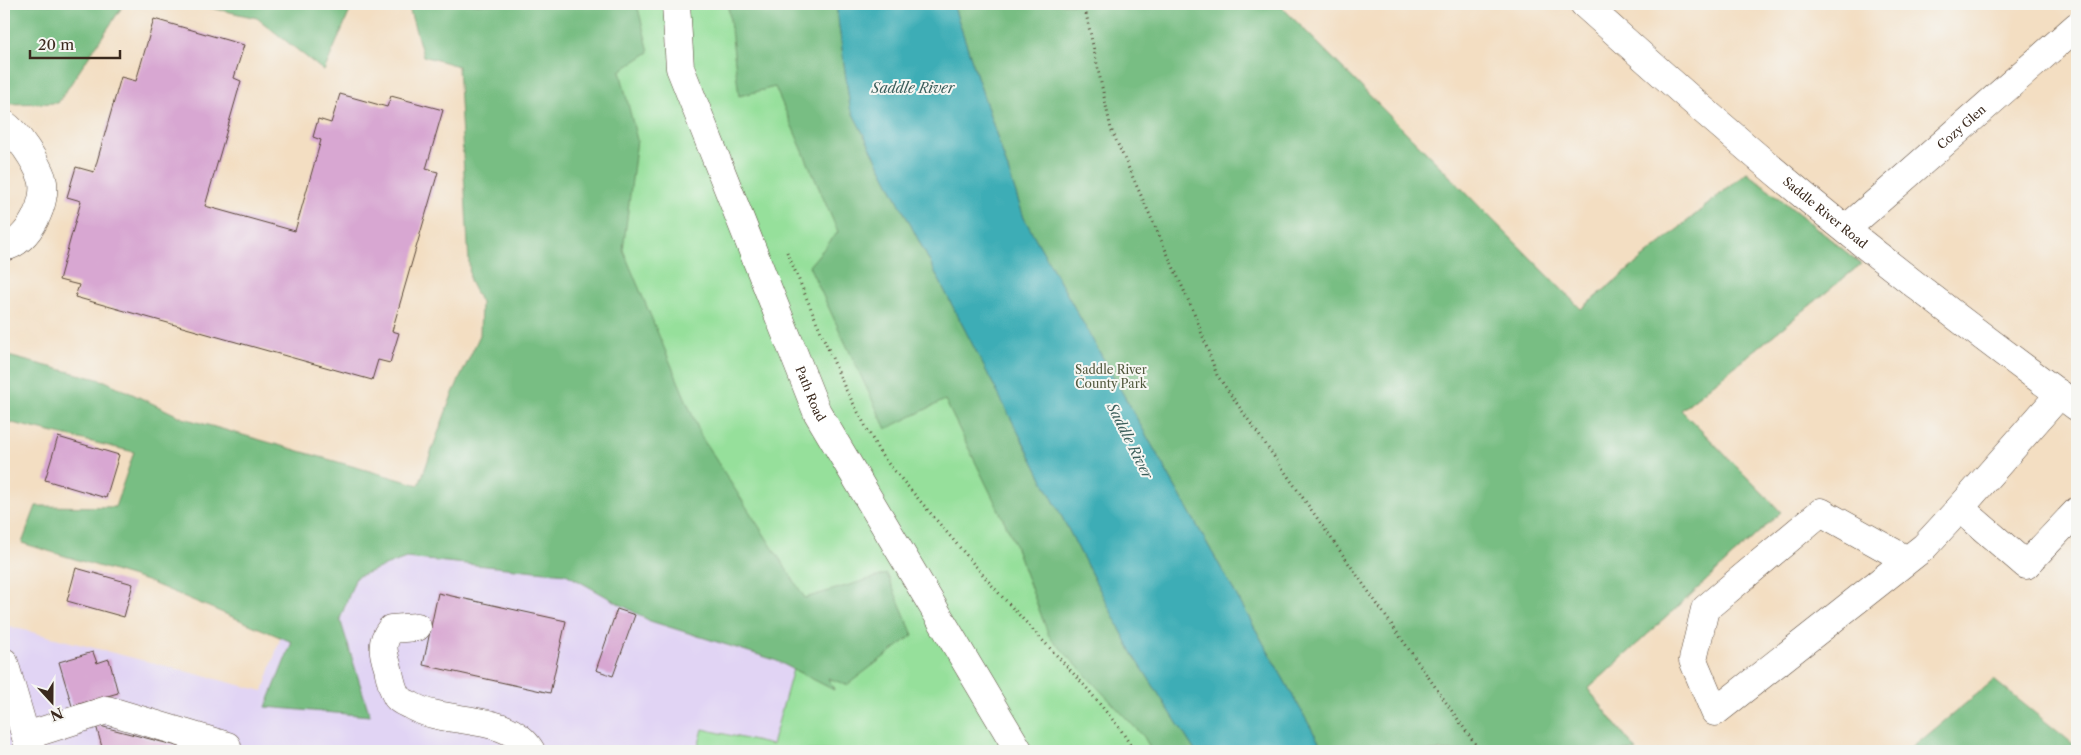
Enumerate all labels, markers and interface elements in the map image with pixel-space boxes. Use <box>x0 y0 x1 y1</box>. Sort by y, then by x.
scale bar <box>30 28 120 60</box>
text: 20 m <box>38 35 74 54</box>
water label: Saddle River <box>871 79 956 97</box>
street label: Cozy Glen <box>1934 101 1989 152</box>
street label: Saddle River Road <box>1780 174 1871 252</box>
park label: Saddle River County Park <box>1075 362 1148 391</box>
street label: Path Road <box>792 364 829 425</box>
water label: Saddle River <box>1103 399 1157 483</box>
north arrow <box>28 678 78 728</box>
text: N <box>48 704 66 725</box>

